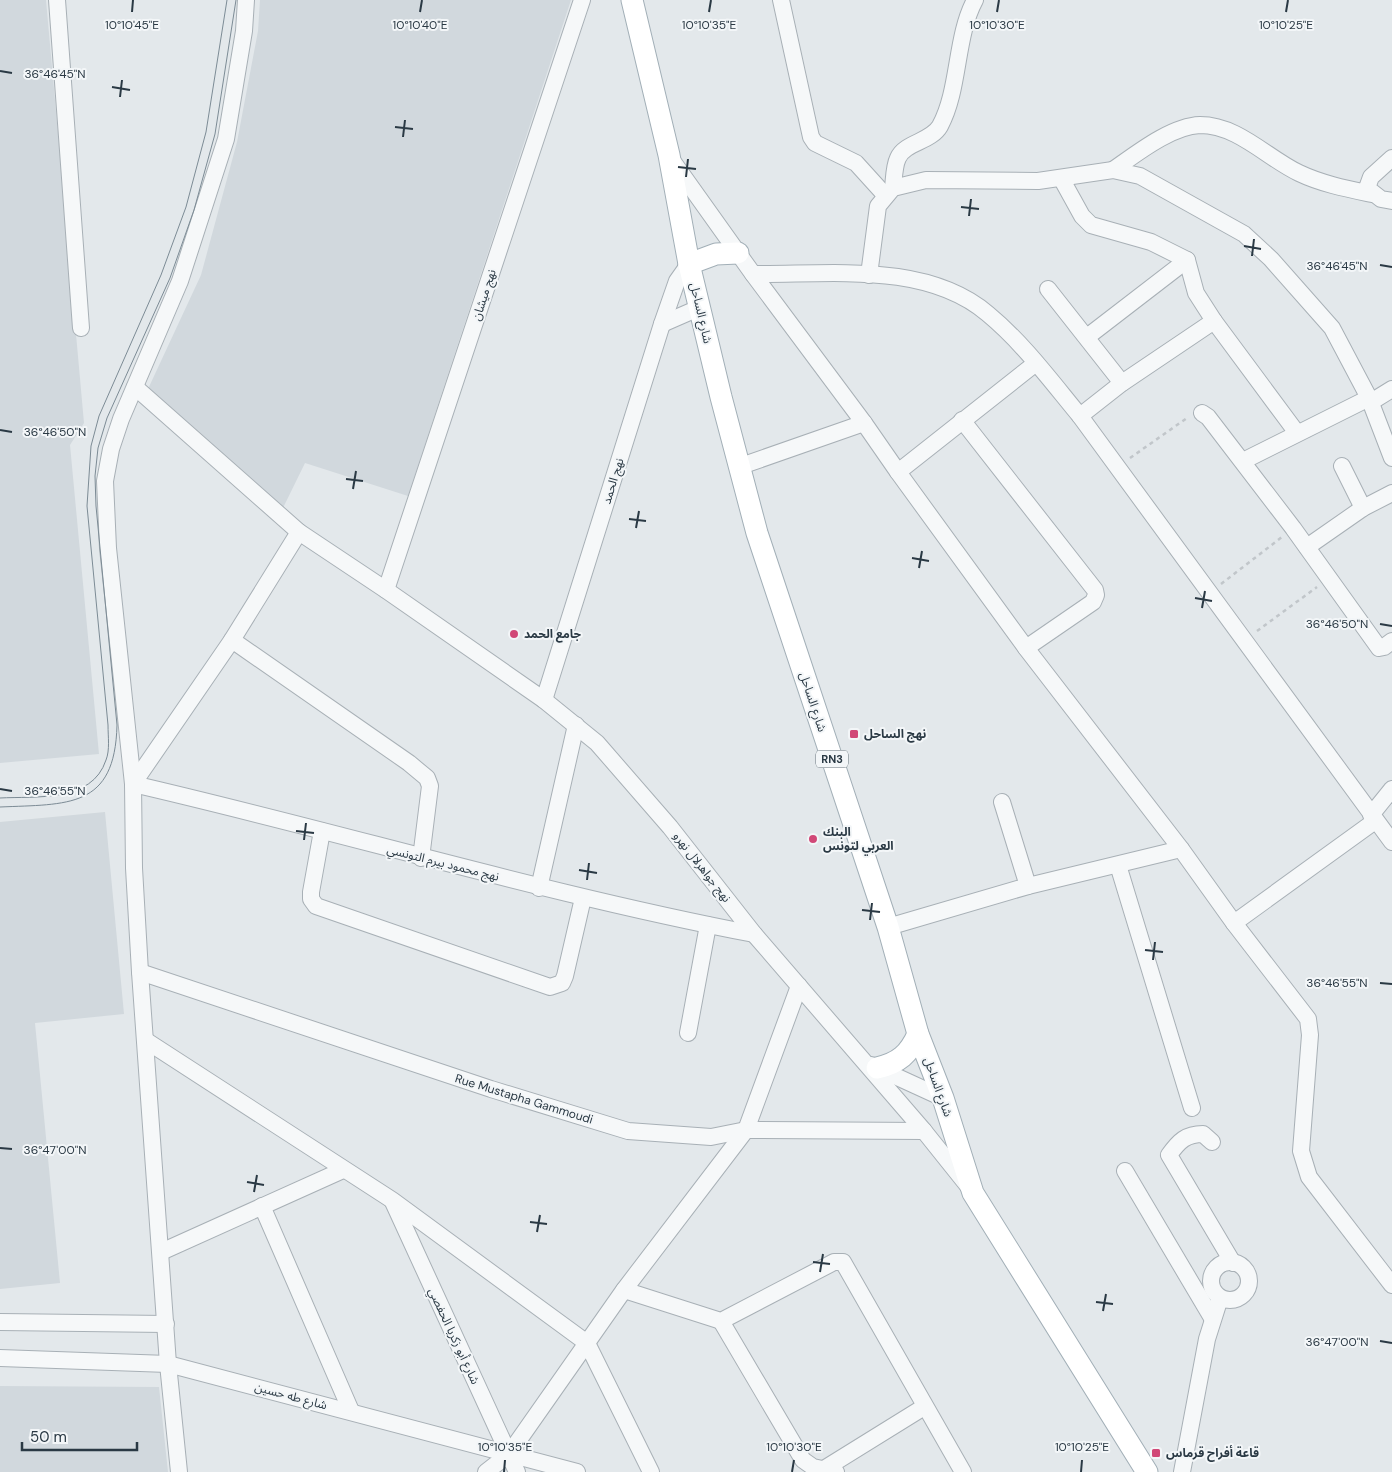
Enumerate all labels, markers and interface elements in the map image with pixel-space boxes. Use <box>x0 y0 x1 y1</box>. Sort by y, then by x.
text: 10°10'45"E <box>105 17 159 33</box>
text: 10°10'40"E <box>392 17 448 33</box>
text: 10°10'35"E <box>682 17 736 33</box>
text: 10°10'30"E <box>969 17 1025 33</box>
text: 10°10'25"E <box>1259 17 1313 33</box>
text: 36°46'45"N <box>24 66 86 82</box>
text: 36°46'45"N <box>1306 258 1368 274</box>
street label: نهج ميشان <box>468 267 501 323</box>
street label: شارع الساحل <box>685 281 716 345</box>
text: 36°46'50"N <box>24 424 86 440</box>
street label: نهج الحمد <box>598 456 629 506</box>
text: 36°46'50"N <box>1306 616 1368 632</box>
place label: جامع الحمد <box>524 626 581 643</box>
marker: جامع الحمد <box>508 628 520 640</box>
street label: شارع الساحل <box>795 670 830 734</box>
place label: نهج الساحل <box>864 726 926 743</box>
marker: نهج الساحل <box>848 728 860 740</box>
road number: RN3 <box>816 751 848 768</box>
text: 36°46'55"N <box>24 783 86 799</box>
place label: البنك العربي لتونس <box>823 824 894 856</box>
street label: نهج جواهرلال نهرو <box>669 829 735 906</box>
marker: البنك العربي لتونس <box>807 833 819 845</box>
street label: نهج محمود بيرم التونسي <box>385 841 501 886</box>
text: 36°46'55"N <box>1306 975 1368 991</box>
street label: شارع الساحل <box>919 1055 956 1119</box>
street label: Rue Mustapha Gammoudi <box>453 1070 595 1128</box>
text: 36°47'00"N <box>24 1142 86 1158</box>
street label: شارع أبو زكريا الحفصي <box>423 1285 483 1388</box>
text: 36°47'00"N <box>1306 1334 1368 1350</box>
street label: شارع طه حسين <box>253 1379 329 1414</box>
scale bar <box>22 1420 138 1452</box>
text: 50 m <box>30 1427 67 1447</box>
text: 10°10'35"E <box>478 1439 532 1455</box>
text: 10°10'30"E <box>766 1439 822 1455</box>
text: 10°10'25"E <box>1055 1439 1109 1455</box>
place label: قاعة أفراح قرماس <box>1166 1445 1259 1462</box>
marker: قاعة أفراح قرماس <box>1150 1447 1162 1459</box>

